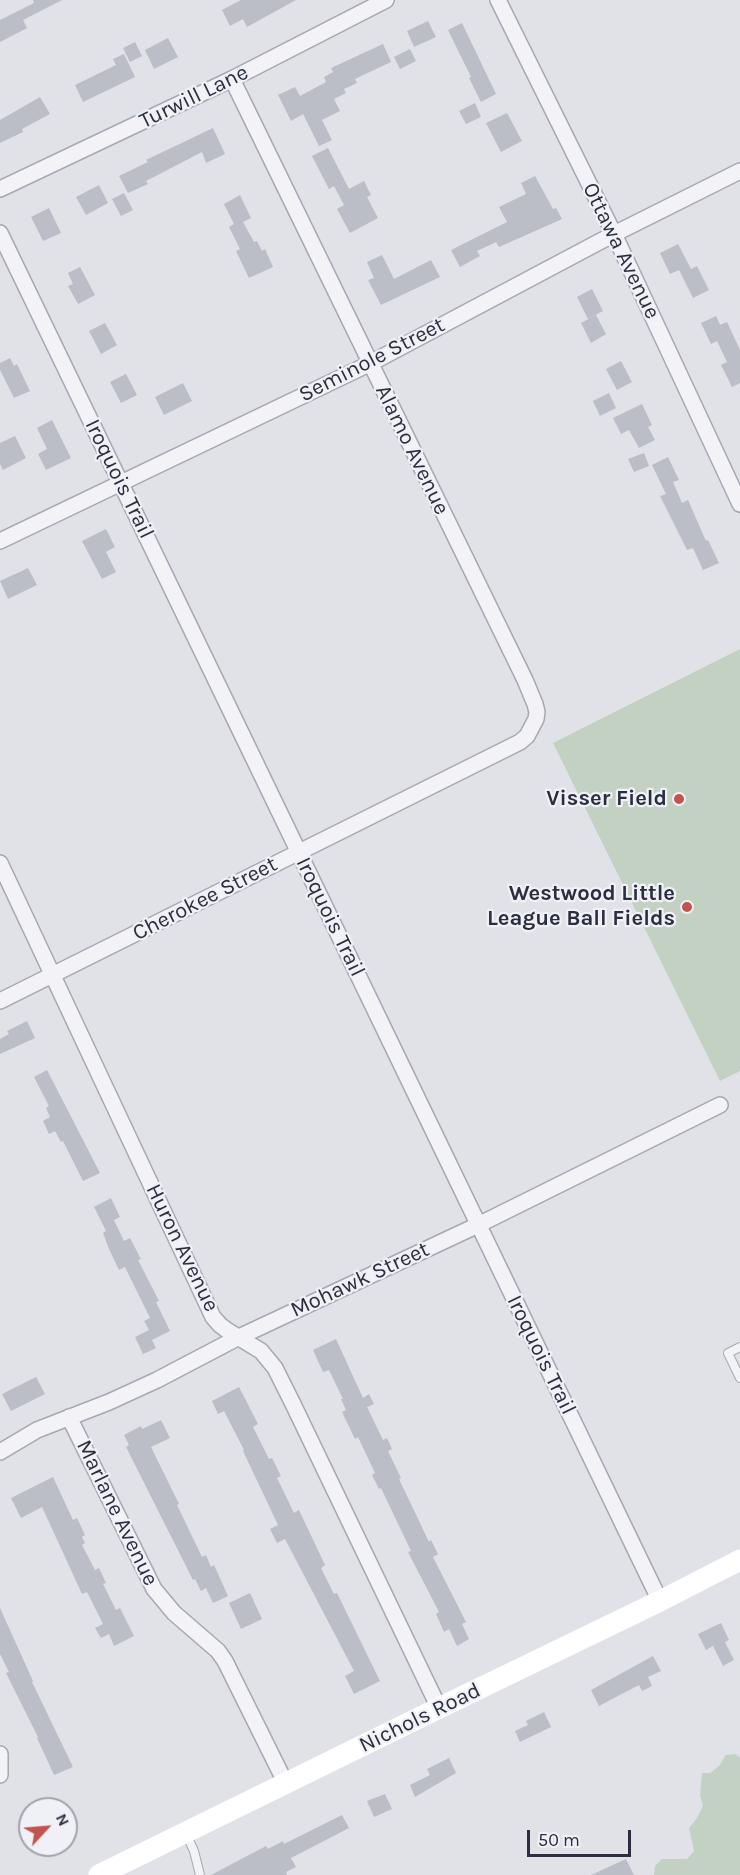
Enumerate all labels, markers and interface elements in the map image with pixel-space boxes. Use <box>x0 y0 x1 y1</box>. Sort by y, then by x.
street label: Turwill Lane <box>135 59 253 135</box>
street label: Ottawa Avenue <box>577 178 665 324</box>
street label: Seminole Street <box>295 312 449 408</box>
street label: Alamo Avenue <box>369 381 455 519</box>
street label: Iroquois Trail <box>79 415 159 543</box>
place label: Visser Field <box>546 786 667 812</box>
marker: Visser Field <box>672 792 686 806</box>
street label: Cherokee Street <box>128 851 282 947</box>
street label: Iroquois Trail <box>290 853 370 981</box>
place label: Westwood Little League Ball Fields <box>487 881 675 932</box>
marker: Westwood Little League Ball Fields <box>680 900 694 914</box>
street label: Huron Avenue <box>140 1180 224 1316</box>
street label: Mohawk Street <box>286 1236 434 1324</box>
street label: Iroquois Trail <box>501 1291 581 1419</box>
street label: Marlane Avenue <box>70 1436 164 1590</box>
street label: Nichols Road <box>355 1677 485 1759</box>
north arrow <box>18 1797 78 1857</box>
text: N <box>52 1810 74 1829</box>
scale bar <box>530 1818 634 1856</box>
text: 50 m <box>538 1829 580 1851</box>

